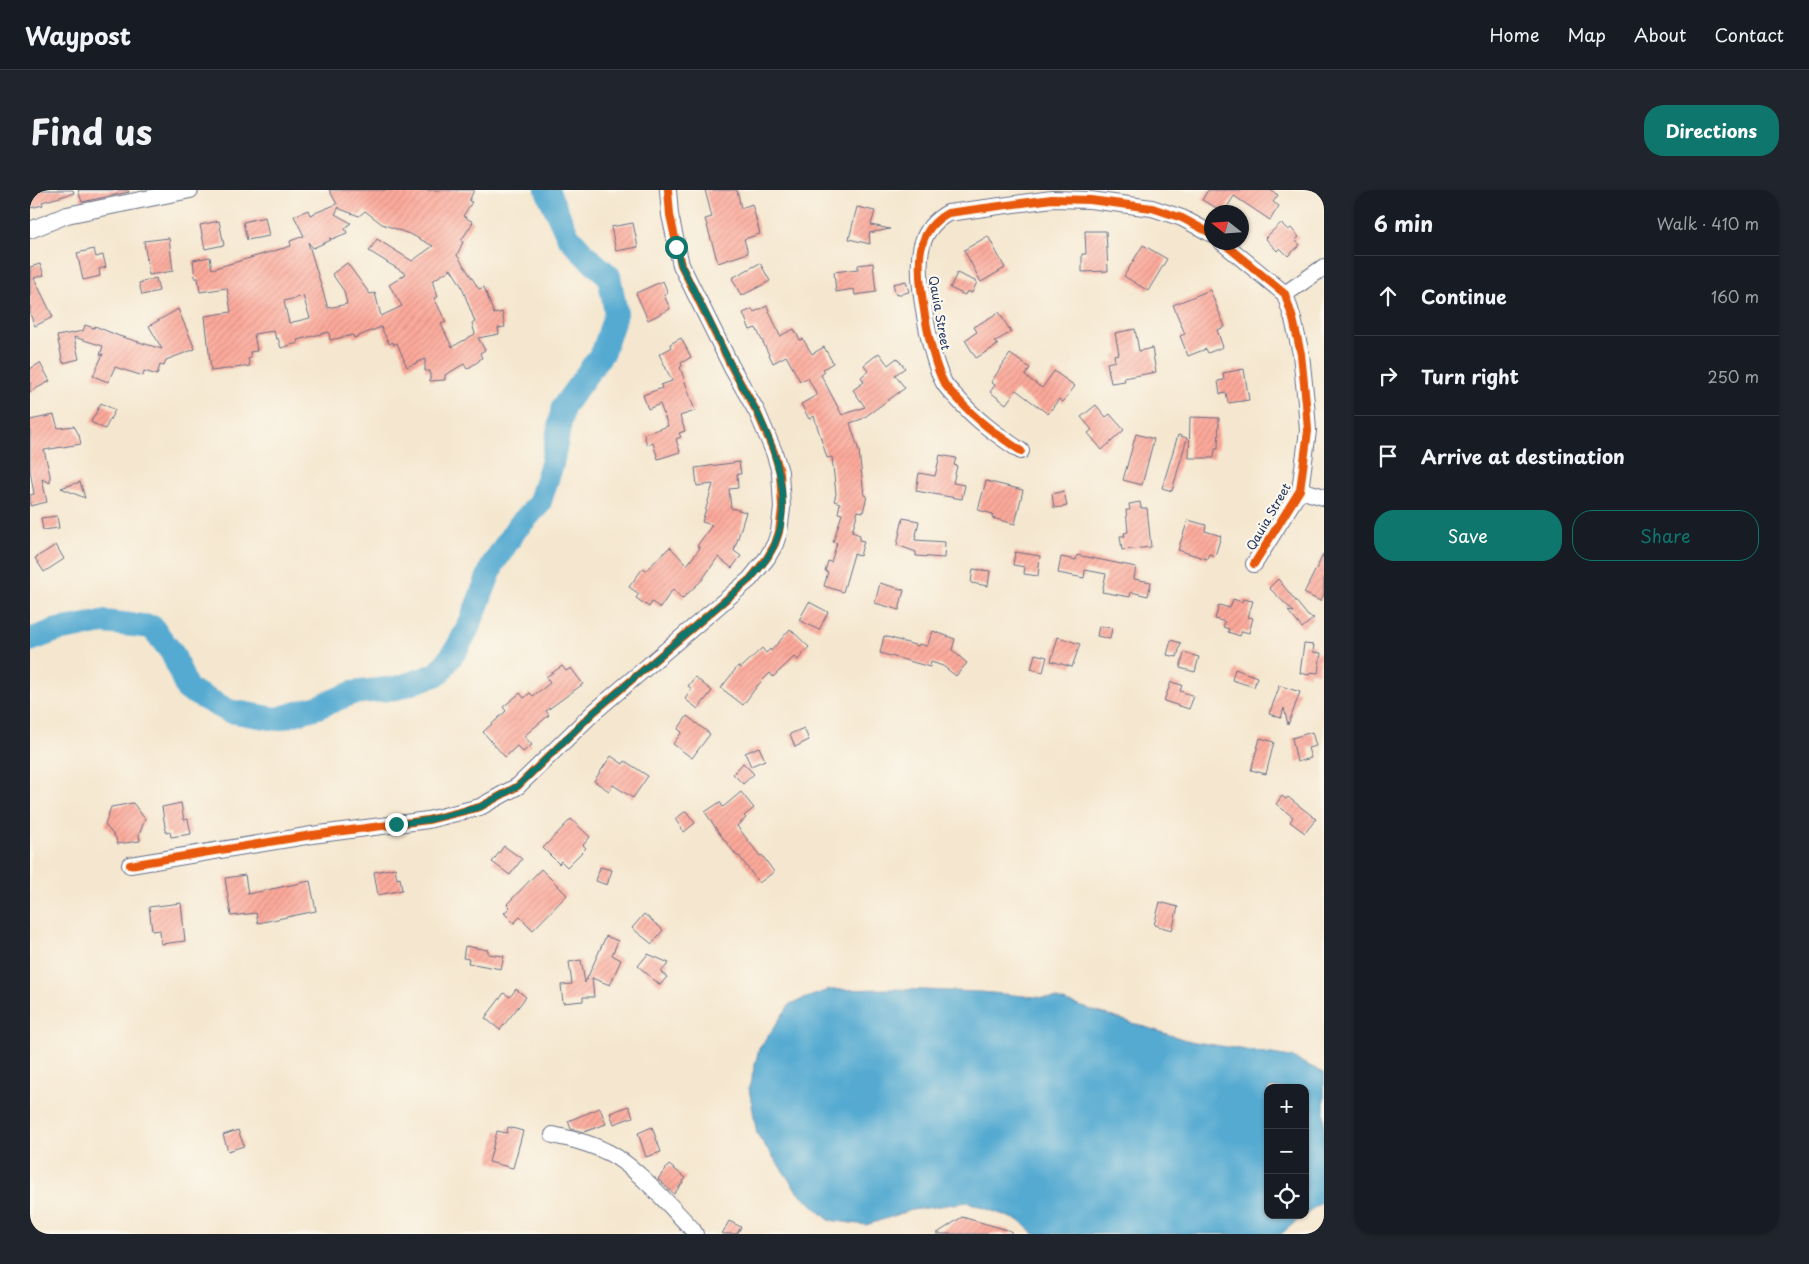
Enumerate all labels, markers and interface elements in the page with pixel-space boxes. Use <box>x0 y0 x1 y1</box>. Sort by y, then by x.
text: Waypost <box>25 17 131 53</box>
text: Home <box>1489 21 1539 48</box>
text: Map <box>1567 21 1606 48</box>
text: About <box>1634 21 1686 48</box>
text: Contact <box>1714 21 1784 48</box>
text: Find us <box>30 104 152 157</box>
button: Directions <box>1644 105 1779 156</box>
north arrow <box>1204 205 1249 250</box>
text: 6 min <box>1374 207 1433 239</box>
text: Walk · 410 m <box>1657 211 1759 235</box>
route start <box>665 236 688 259</box>
street label: Qauia Street <box>925 274 955 351</box>
icon: ahead <box>1374 282 1402 310</box>
text: Continue <box>1421 282 1507 310</box>
text: 160 m <box>1711 284 1759 308</box>
icon: right <box>1374 362 1402 390</box>
text: Turn right <box>1421 362 1519 390</box>
text: 250 m <box>1708 364 1759 388</box>
icon: arrive <box>1374 442 1402 470</box>
text: Arrive at destination <box>1421 442 1625 470</box>
street label: Qauia Street <box>1242 479 1295 553</box>
button: Save <box>1374 510 1562 561</box>
button: Share <box>1572 510 1759 561</box>
route end <box>385 813 408 836</box>
map controls <box>1264 1084 1309 1219</box>
button: + <box>1264 1084 1309 1129</box>
button: − <box>1264 1129 1309 1174</box>
button: locate <box>1264 1174 1309 1219</box>

